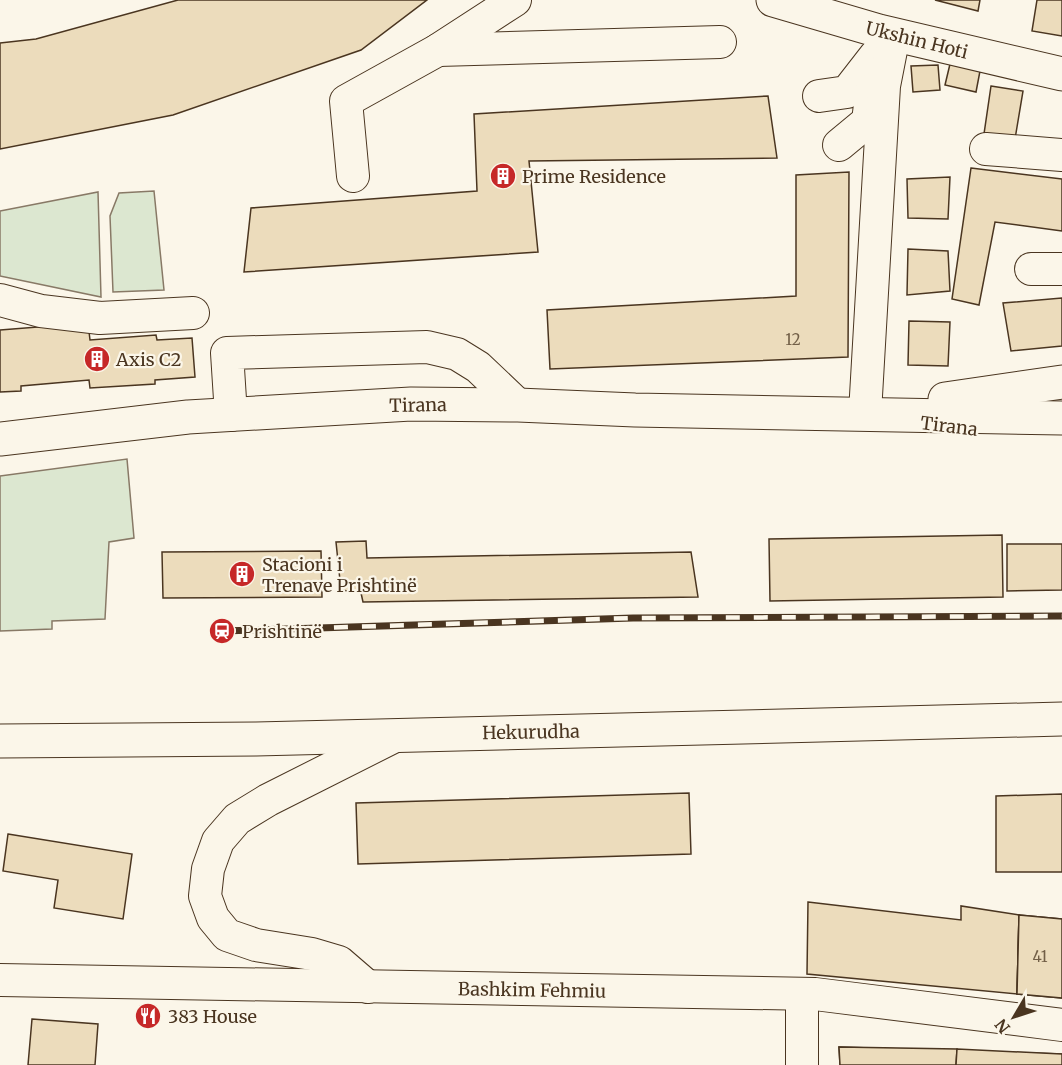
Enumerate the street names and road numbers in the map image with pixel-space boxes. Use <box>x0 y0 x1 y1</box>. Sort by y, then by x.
street label: Ukshin Hoti <box>863 16 971 64</box>
street label: Tirana <box>389 393 447 417</box>
street label: Tirana <box>919 411 979 441</box>
street label: Hekurudha <box>482 720 580 744</box>
street label: Bashkim Fehmiu <box>458 977 606 1003</box>

